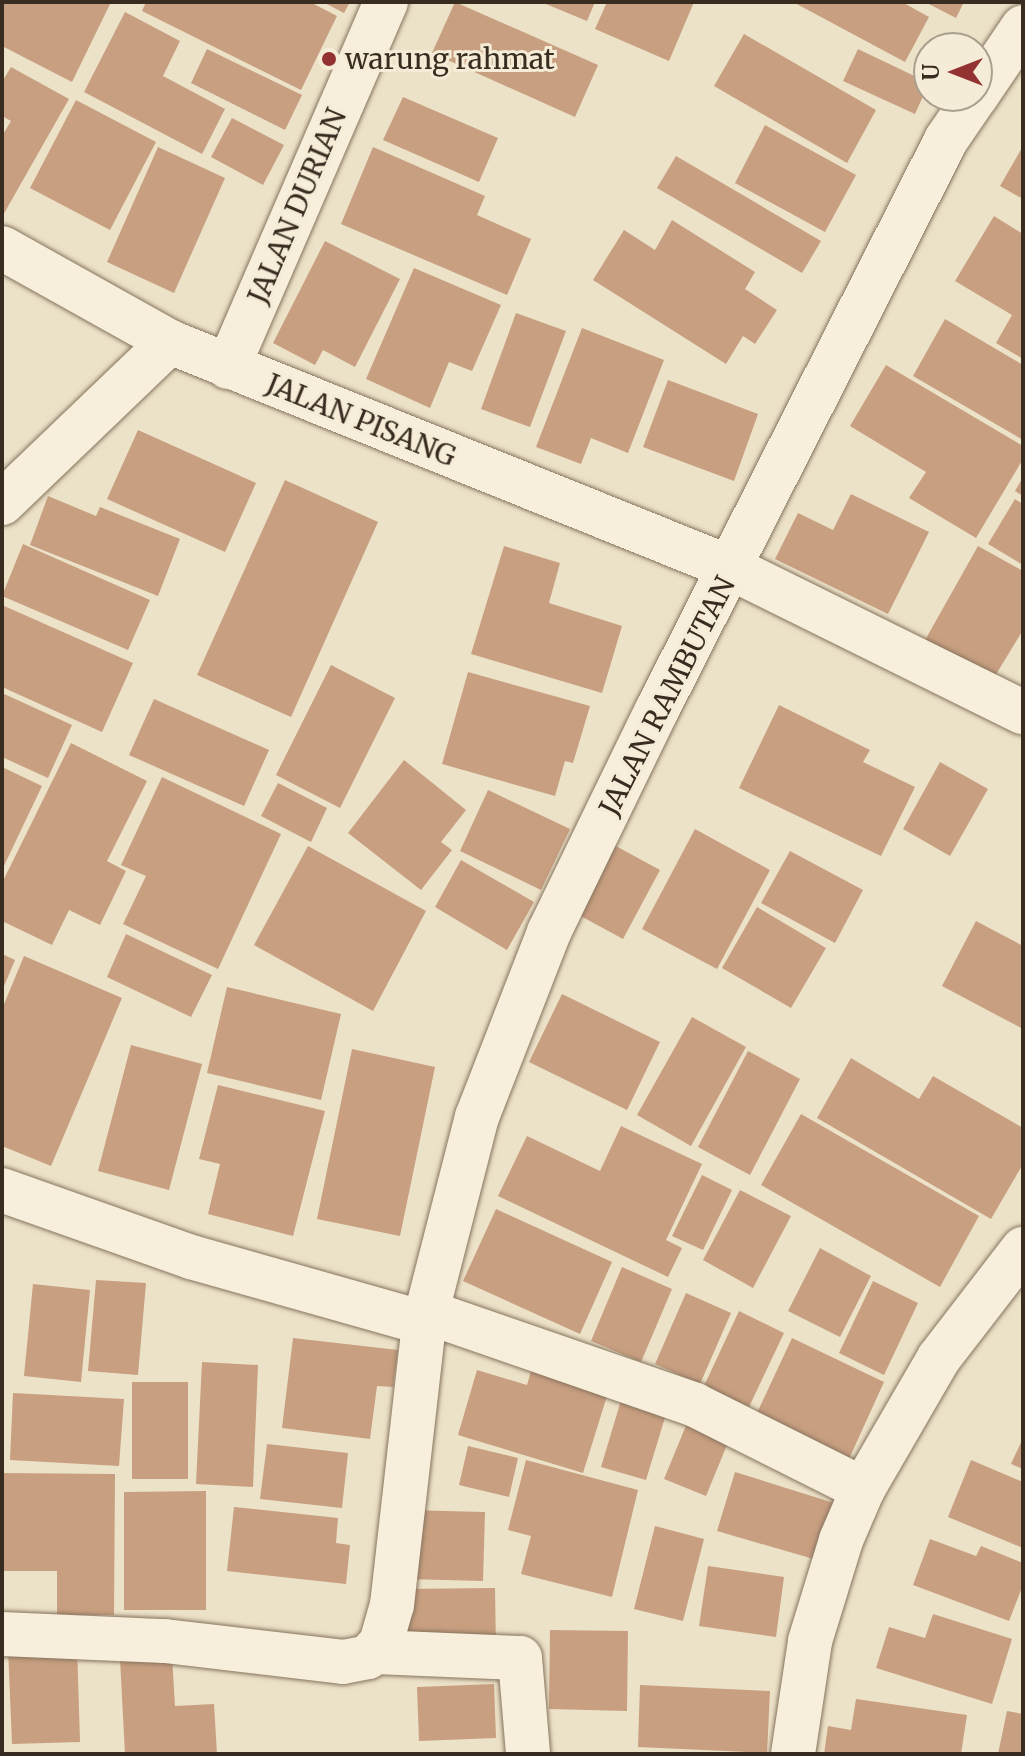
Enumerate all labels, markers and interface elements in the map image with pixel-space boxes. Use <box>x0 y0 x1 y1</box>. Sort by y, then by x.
north arrow <box>913 32 993 112</box>
place label: warung rahmat <box>345 42 555 76</box>
marker: warung rahmat <box>320 50 338 68</box>
text: U <box>917 64 945 80</box>
street label: JALAN DURIAN <box>241 103 353 309</box>
street label: JALAN PISANG <box>261 367 461 473</box>
street label: JALAN RAMBUTAN <box>592 571 742 821</box>

